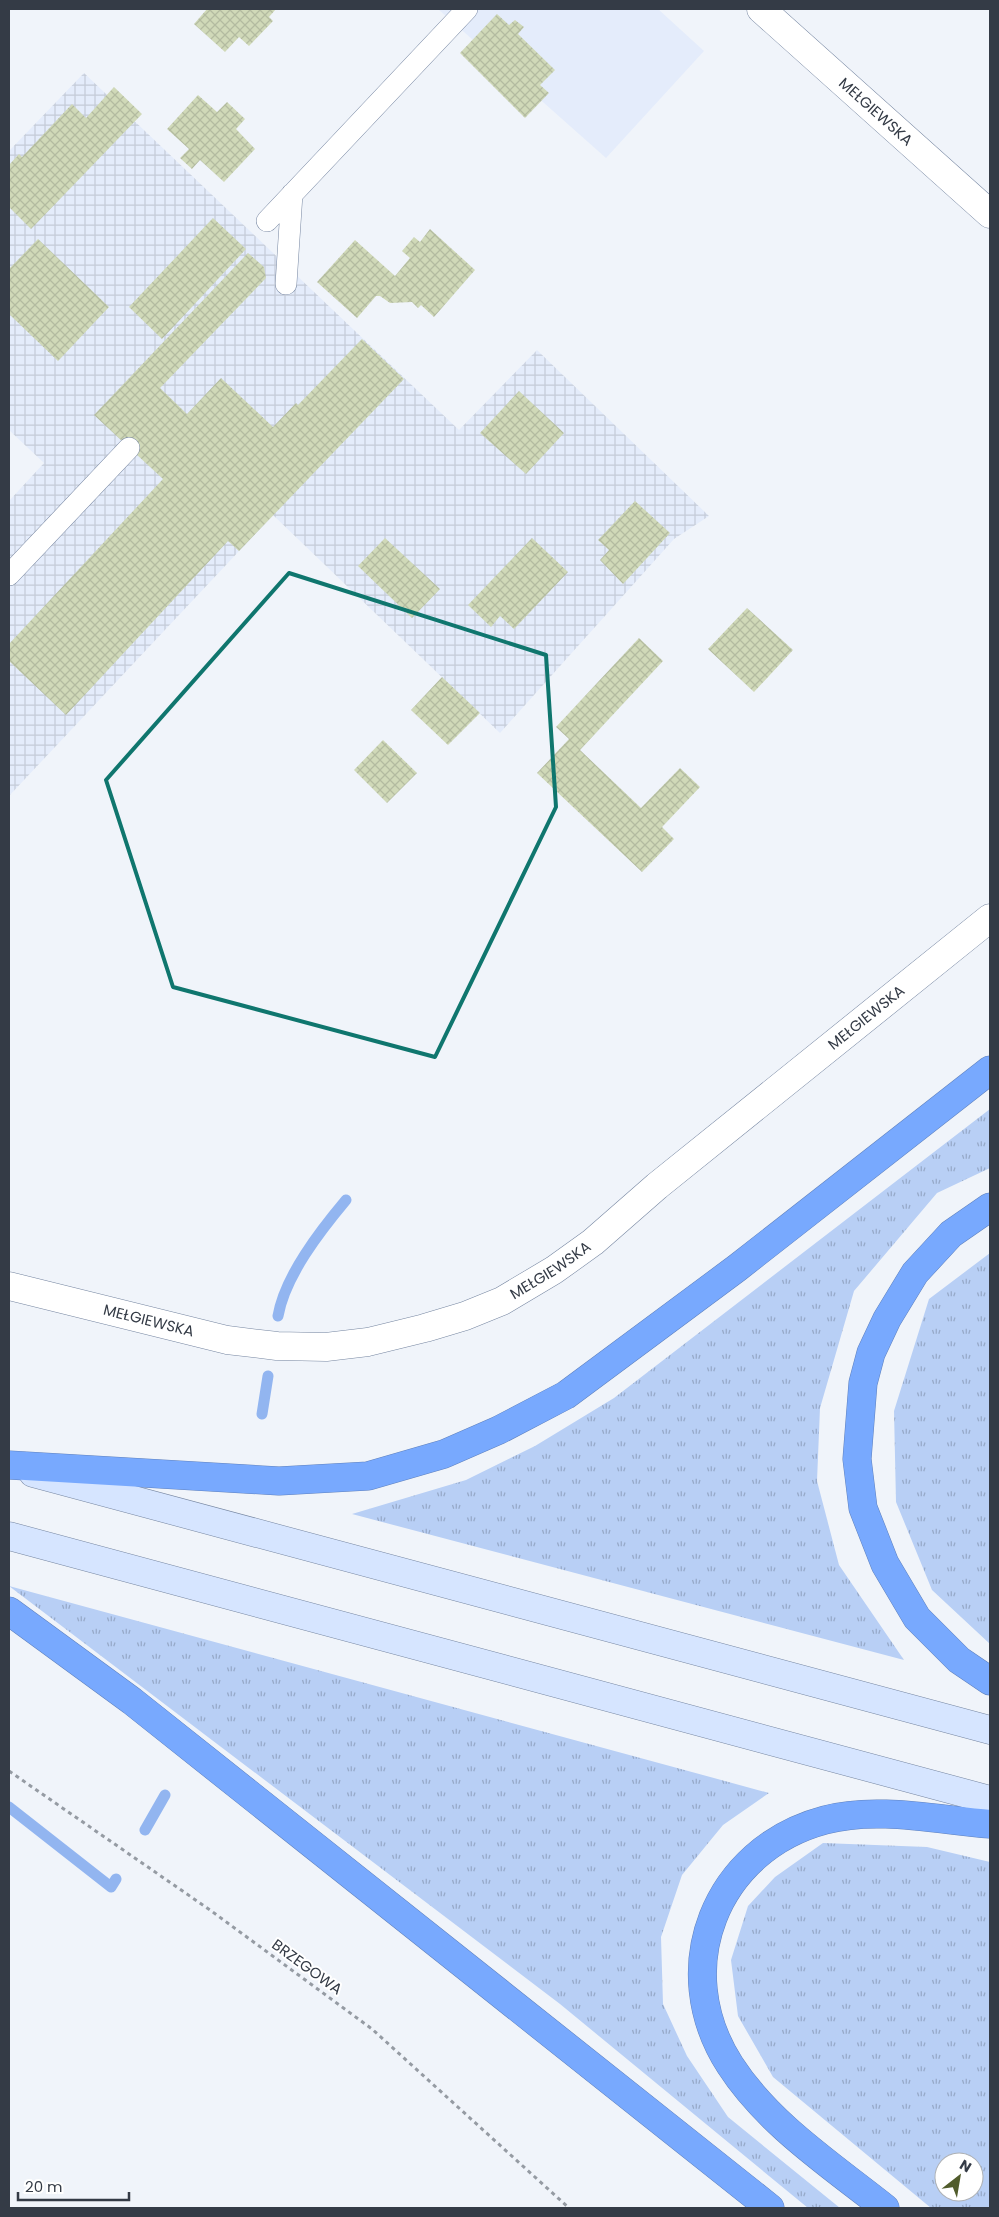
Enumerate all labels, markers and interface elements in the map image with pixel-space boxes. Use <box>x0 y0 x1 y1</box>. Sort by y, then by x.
street label: MEŁGIEWSKA <box>834 73 918 150</box>
street label: MEŁGIEWSKA <box>823 980 909 1054</box>
street label: MEŁGIEWSKA <box>506 1236 595 1304</box>
street label: MEŁGIEWSKA <box>101 1299 196 1341</box>
street label: BRZEGOWA <box>268 1934 347 1999</box>
north arrow <box>934 2152 984 2202</box>
text: N <box>956 2155 975 2177</box>
scale bar <box>18 2170 129 2202</box>
text: 20 m <box>25 2176 63 2197</box>

